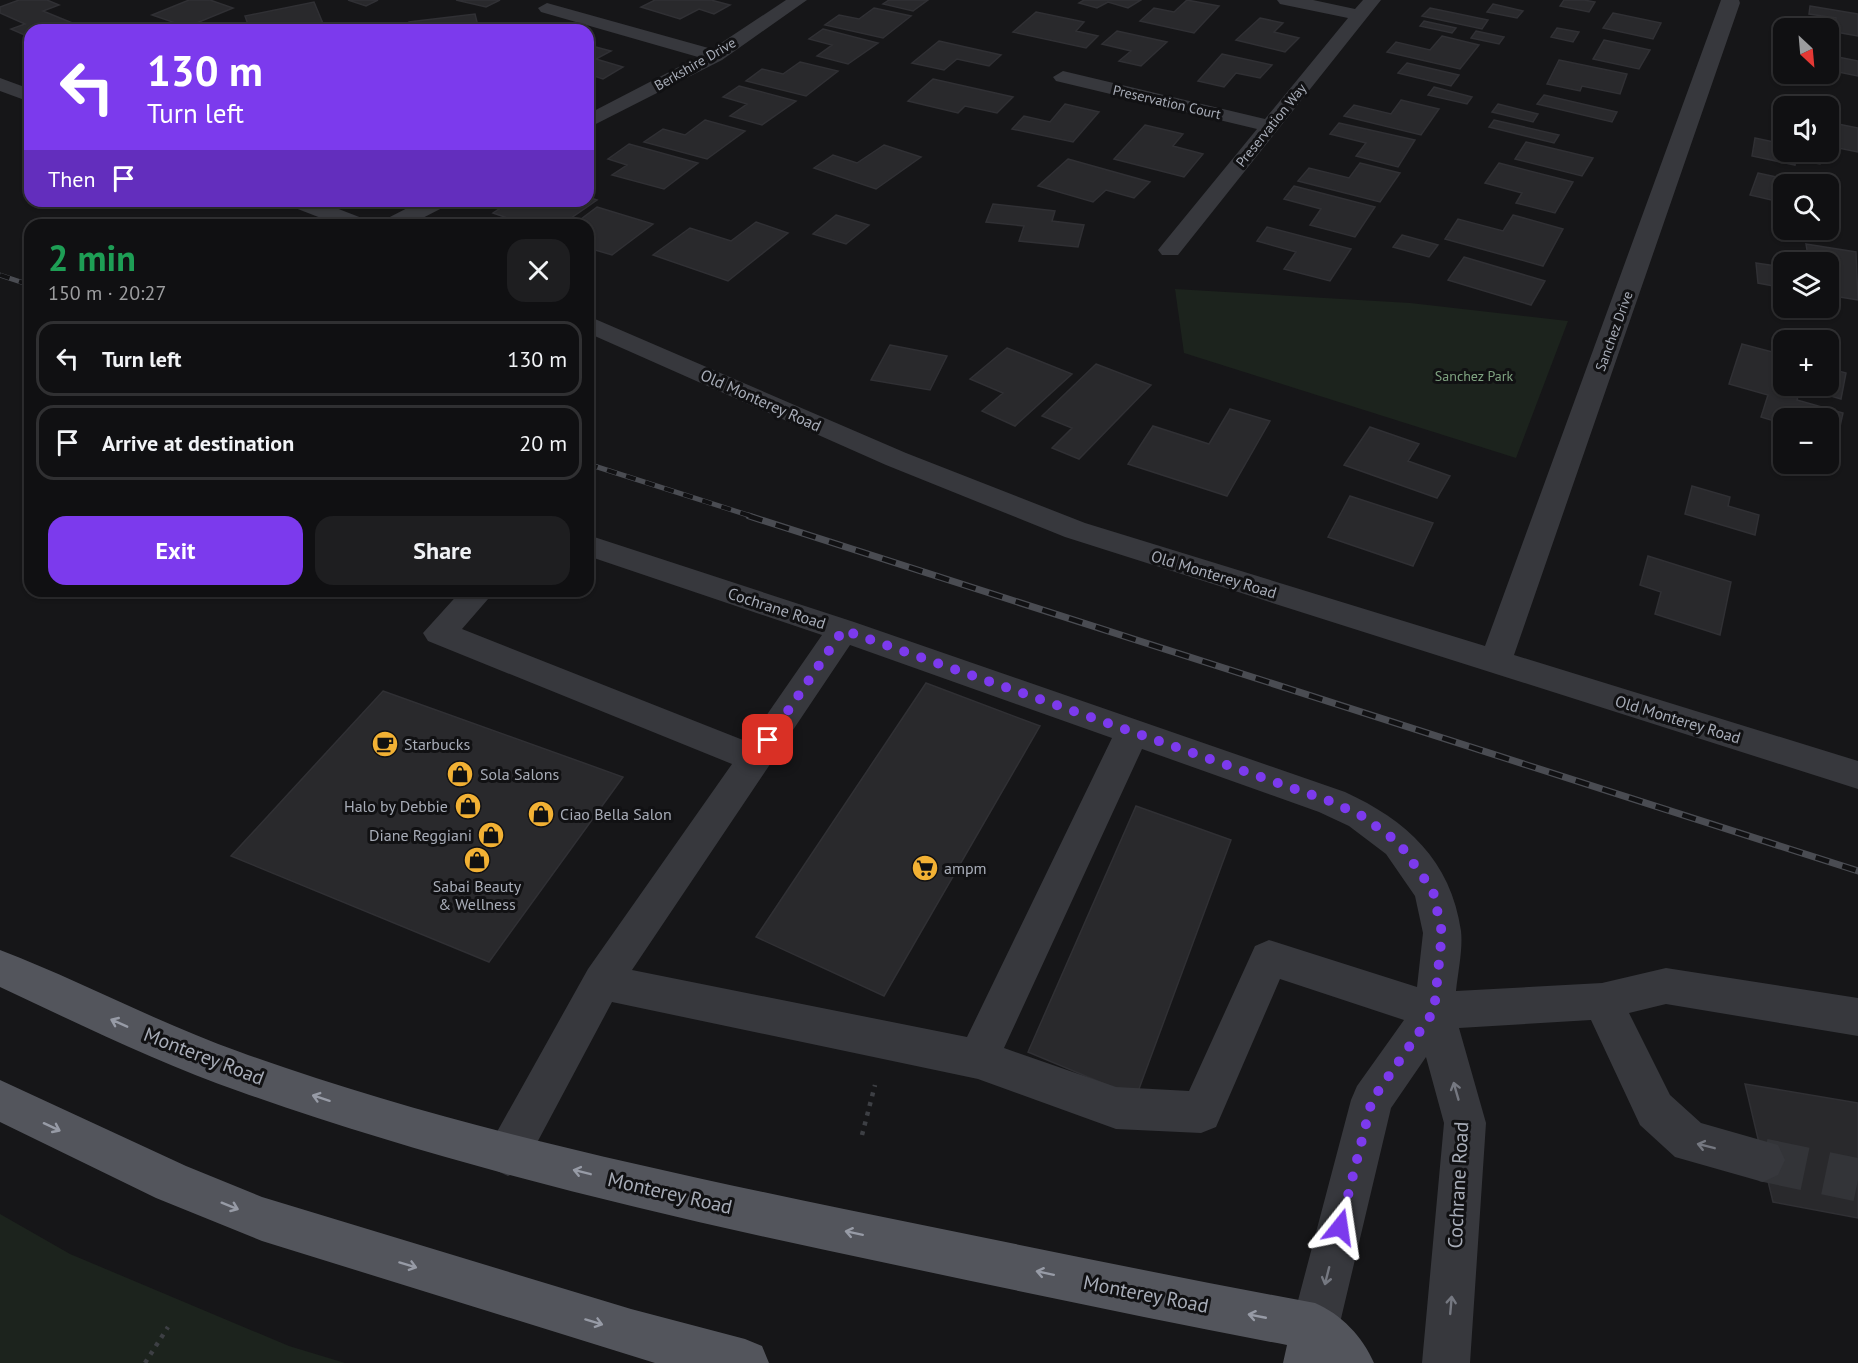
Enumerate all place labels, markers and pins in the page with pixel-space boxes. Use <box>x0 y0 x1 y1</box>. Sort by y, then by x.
pin <box>742 714 793 765</box>
cafe icon: Starbucks <box>370 729 400 759</box>
place label: Starbucks <box>404 734 470 754</box>
shop icon: Sola Salons <box>445 759 475 789</box>
place label: Sola Salons <box>480 764 559 784</box>
shop icon: Halo by Debbie <box>453 791 483 821</box>
place label: Halo by Debbie <box>344 796 448 816</box>
shop icon: Ciao Bella Salon <box>526 799 556 829</box>
place label: Ciao Bella Salon <box>560 804 672 824</box>
shop icon: Diane Reggiani <box>476 820 506 850</box>
place label: Diane Reggiani <box>369 825 472 845</box>
shop icon: Sabai Beauty & Wellness <box>462 845 492 875</box>
supermarket icon: ampm <box>910 853 940 883</box>
place label: ampm <box>944 858 987 878</box>
place label: Sabai Beauty & Wellness <box>433 876 522 914</box>

